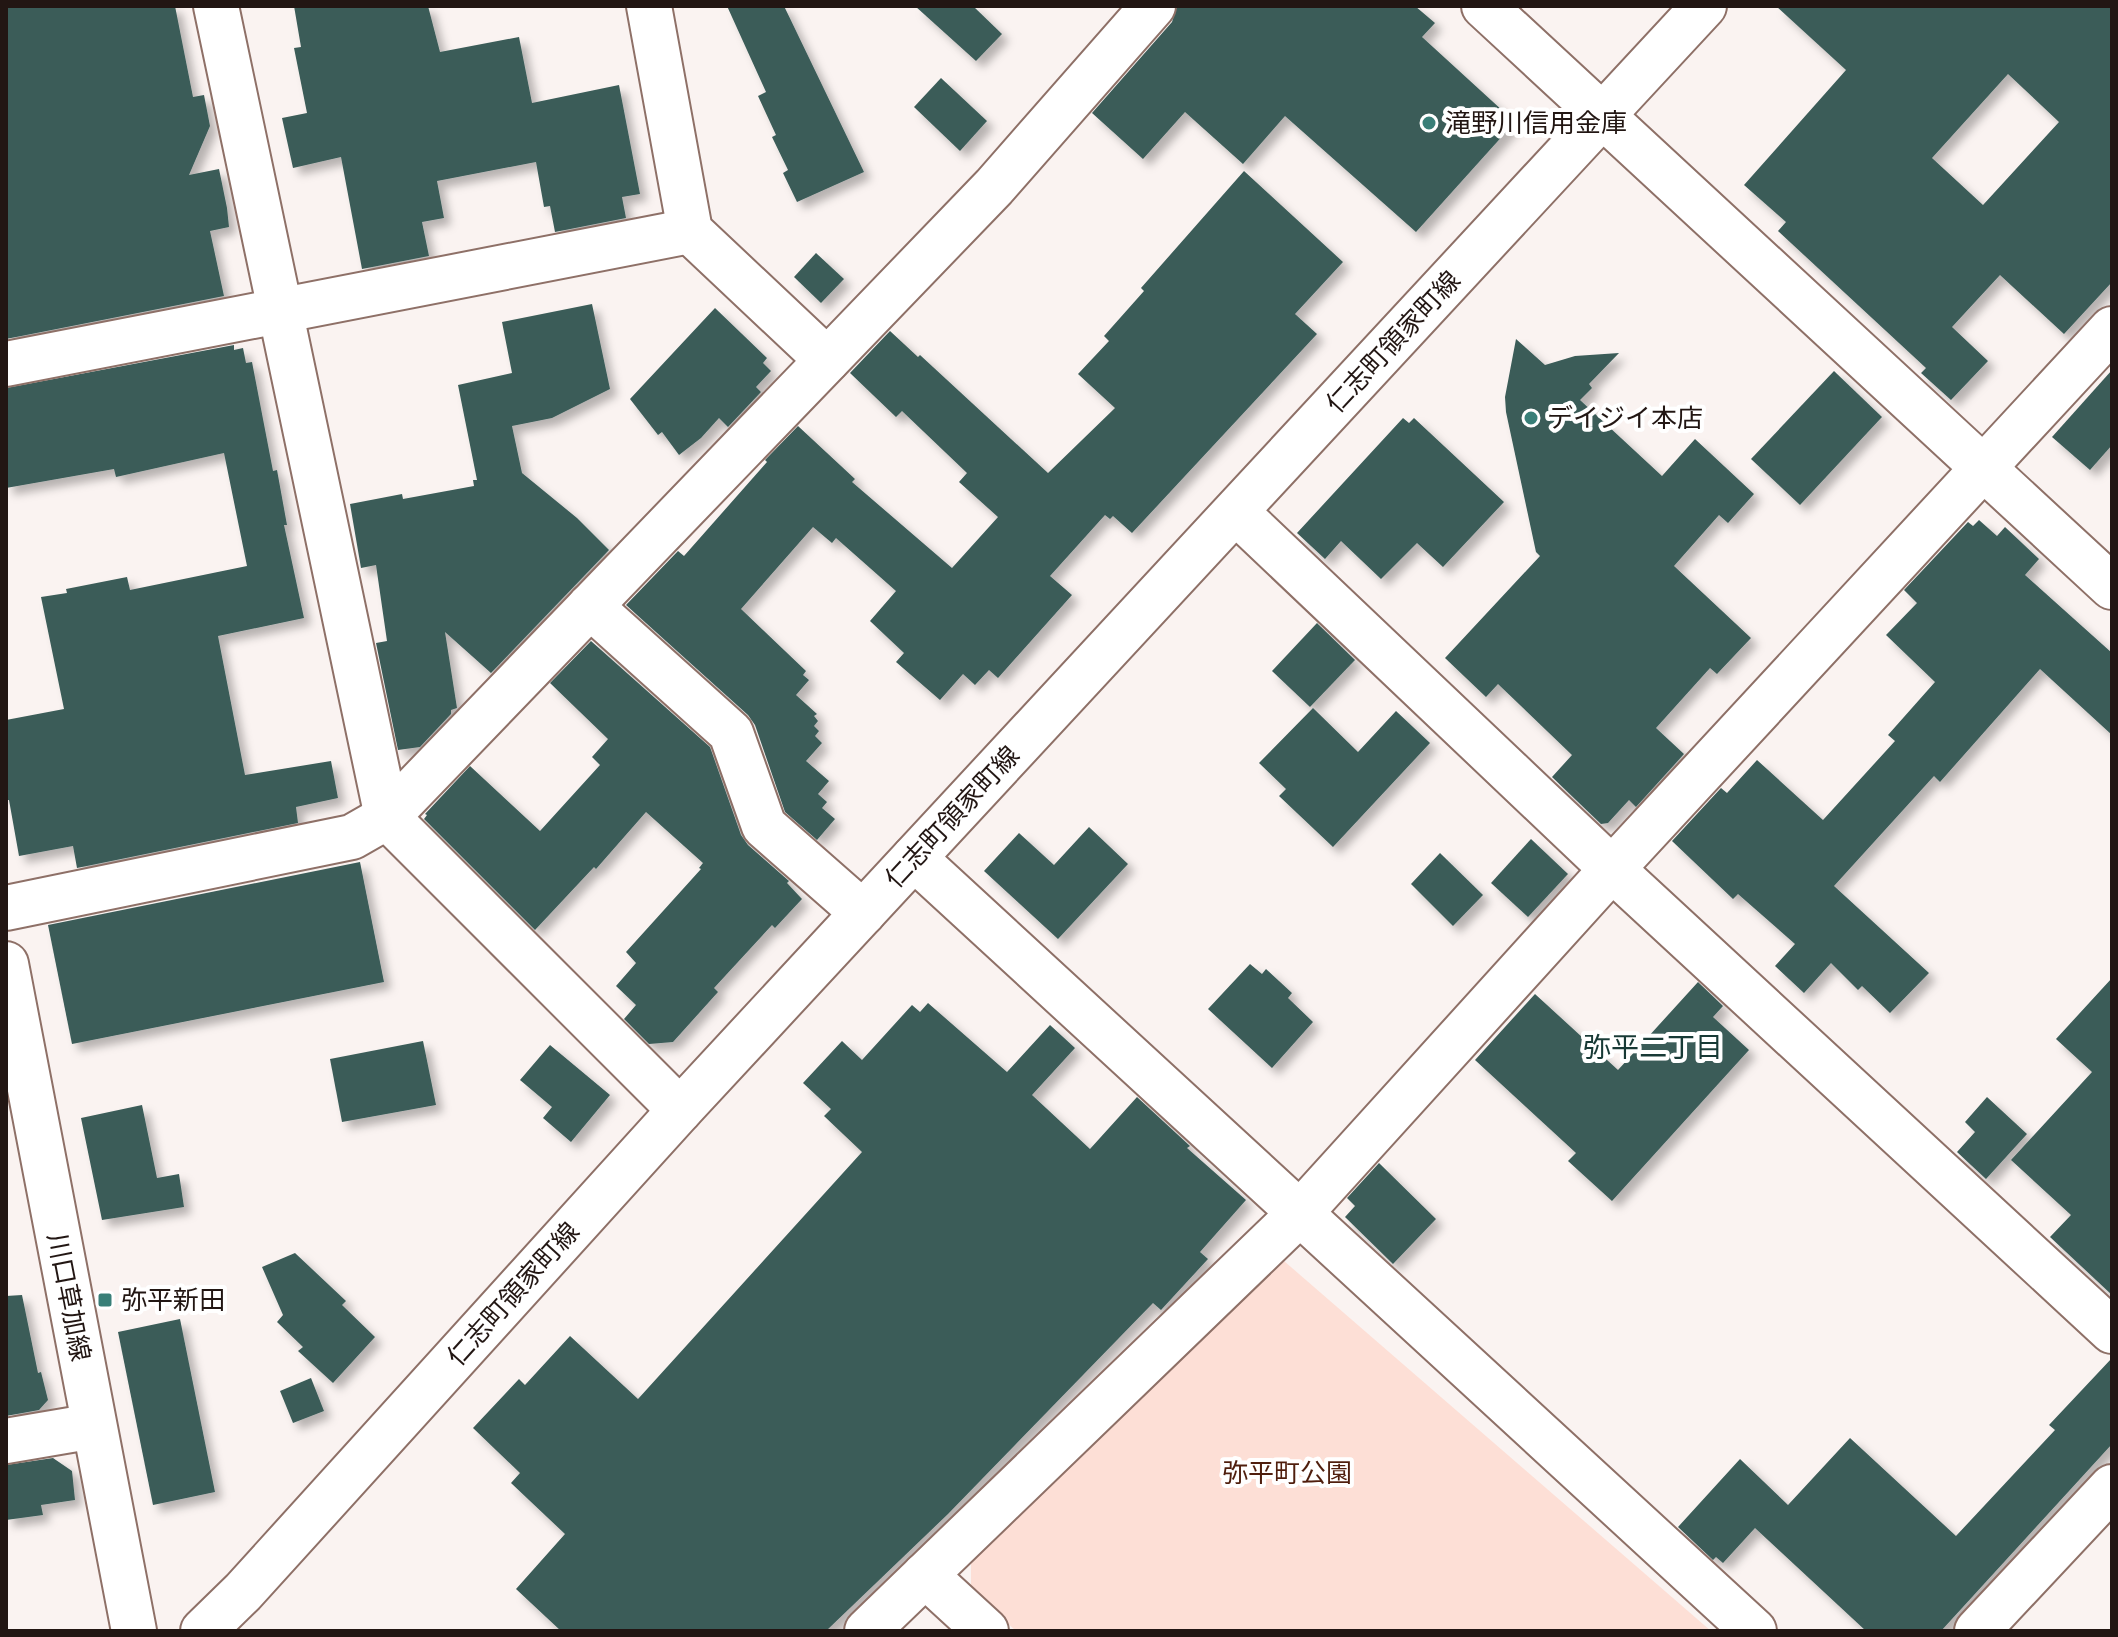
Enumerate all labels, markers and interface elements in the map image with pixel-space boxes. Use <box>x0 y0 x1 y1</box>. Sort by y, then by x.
place label: 滝野川信用金庫 <box>1445 109 1627 140</box>
marker: 滝野川信用金庫 <box>1420 114 1438 132</box>
street label: 仁志町領家町線 <box>1321 266 1468 420</box>
place label: デイジイ本店 <box>1547 404 1703 435</box>
marker: デイジイ本店 <box>1522 409 1540 427</box>
street label: 仁志町領家町線 <box>880 741 1027 895</box>
district label: 弥平二丁目 <box>1583 1032 1723 1065</box>
street label: 仁志町領家町線 <box>442 1217 587 1373</box>
street label: 川口草加線 <box>40 1231 95 1364</box>
place label: 弥平新田 <box>121 1286 225 1317</box>
marker: 弥平新田 <box>96 1291 114 1309</box>
park label: 弥平町公園 <box>1222 1459 1352 1490</box>

